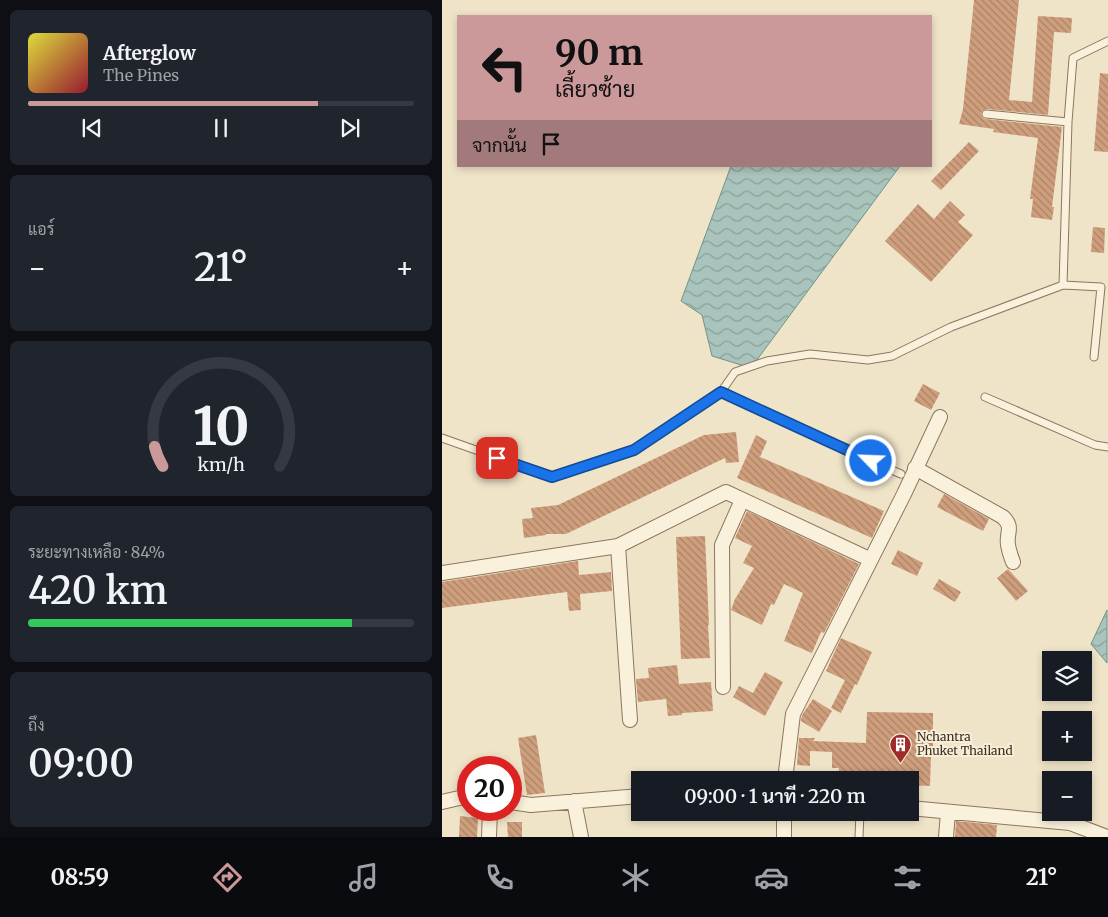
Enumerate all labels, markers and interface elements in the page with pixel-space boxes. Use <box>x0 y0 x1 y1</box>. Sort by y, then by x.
text: 90 m <box>555 31 643 75</box>
icon: left <box>472 35 537 100</box>
text: Afterglow <box>103 41 196 65</box>
text: The Pines <box>103 65 179 85</box>
text: เลี้ยวซ้าย <box>555 75 635 103</box>
icon: previous <box>78 114 106 142</box>
icon: pause <box>207 114 235 142</box>
icon: next <box>336 114 364 142</box>
icon: arrive <box>537 130 565 158</box>
text: จากนั้น <box>472 133 527 157</box>
text: แอร์ <box>28 219 54 239</box>
text: 21° <box>194 244 248 291</box>
text: − <box>28 250 47 286</box>
text: + <box>395 250 414 286</box>
text: 10 <box>193 394 249 459</box>
position arrow <box>844 434 896 486</box>
pin <box>476 437 518 479</box>
icon: arrive <box>483 444 511 472</box>
text: km/h <box>197 453 245 476</box>
text: ระยะทางเหลือ · 84% <box>28 542 165 562</box>
text: 420 km <box>28 567 168 614</box>
map controls <box>1042 651 1092 821</box>
button: layers <box>1042 651 1092 701</box>
button: + <box>1042 711 1092 761</box>
text: ถึง <box>28 715 45 735</box>
place label: Nchantra Phuket Thailand <box>917 729 1013 758</box>
building icon: Nchantra Phuket Thailand <box>889 732 913 763</box>
text: 09:00 <box>28 740 134 787</box>
speed limit sign: 20 <box>457 756 522 821</box>
button: − <box>1042 771 1092 821</box>
text: 09:00 · 1 นาที · 220 m <box>684 784 866 808</box>
icon: directions <box>210 860 245 895</box>
icon: music <box>346 860 381 895</box>
icon: phone <box>482 860 517 895</box>
icon: climate <box>618 860 653 895</box>
icon: car <box>754 860 789 895</box>
icon: filters <box>890 860 925 895</box>
text: 08:59 <box>50 863 109 891</box>
text: 21° <box>1026 863 1057 891</box>

